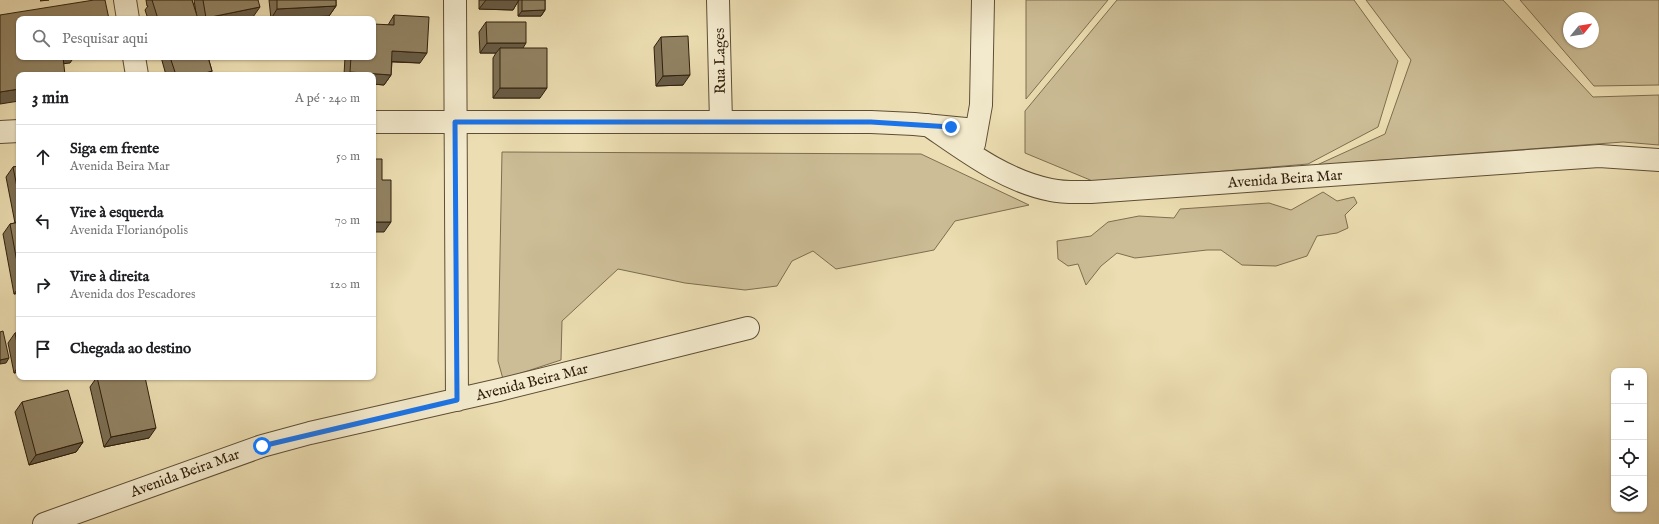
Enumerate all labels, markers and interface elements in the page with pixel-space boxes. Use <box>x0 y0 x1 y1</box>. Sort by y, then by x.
north arrow <box>1563 12 1599 48</box>
search box <box>16 16 376 60</box>
icon: search <box>30 27 52 49</box>
street label: Rua Lages <box>710 28 730 94</box>
text: Pesquisar aqui <box>62 29 148 48</box>
text: 3 min <box>32 88 69 109</box>
text: A pé · 240 m <box>295 90 360 107</box>
route end <box>942 118 960 136</box>
text: Siga em frente <box>70 139 159 158</box>
icon: ahead <box>32 146 54 168</box>
text: 50 m <box>336 148 360 165</box>
text: Avenida Beira Mar <box>70 158 170 175</box>
street label: Avenida Beira Mar <box>1226 165 1344 193</box>
text: Vire à esquerda <box>70 203 163 222</box>
icon: left <box>32 210 54 232</box>
text: 70 m <box>335 212 360 229</box>
text: Avenida Florianópolis <box>70 222 188 239</box>
text: Vire à direita <box>70 267 149 286</box>
icon: right <box>32 274 54 296</box>
text: 120 m <box>330 276 360 293</box>
text: Avenida dos Pescadores <box>70 286 196 303</box>
icon: arrive <box>32 338 54 360</box>
text: Chegada ao destino <box>70 339 191 358</box>
street label: Avenida Beira Mar <box>473 359 591 405</box>
map controls <box>1611 368 1647 512</box>
button: + <box>1611 368 1647 404</box>
button: − <box>1611 404 1647 440</box>
route start <box>253 437 271 455</box>
button: locate <box>1611 440 1647 476</box>
street label: Avenida Beira Mar <box>127 444 243 502</box>
button: layers <box>1611 476 1647 512</box>

